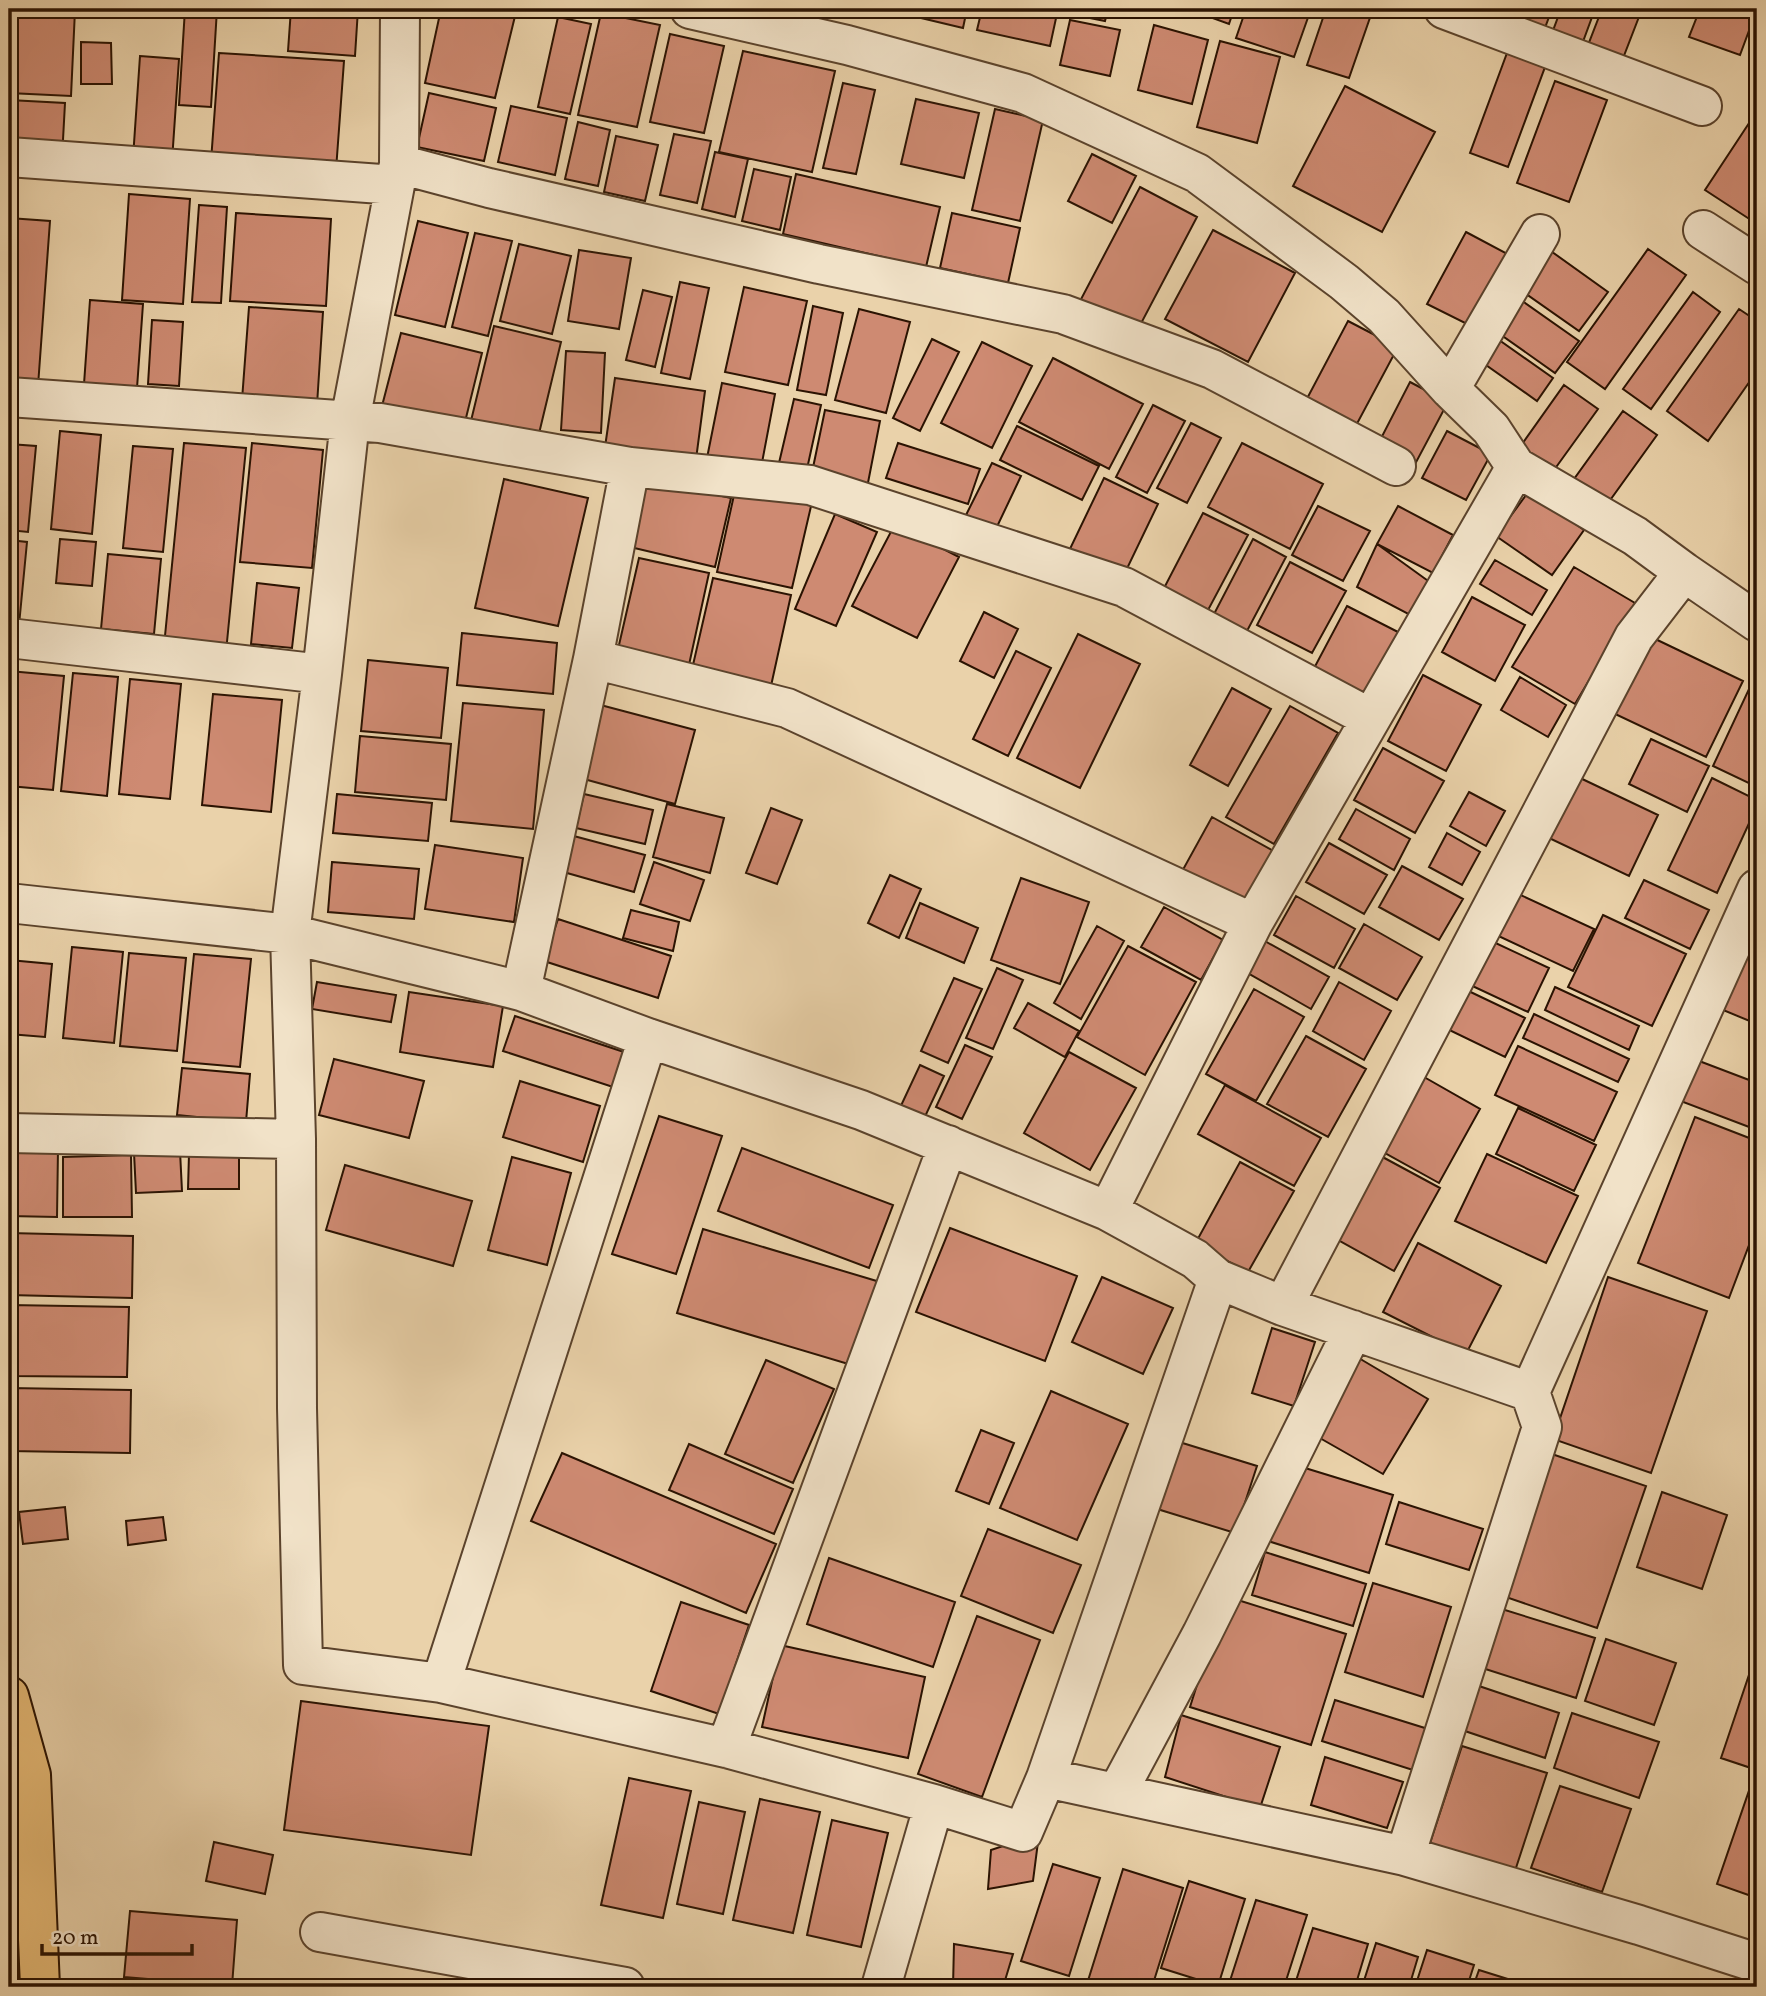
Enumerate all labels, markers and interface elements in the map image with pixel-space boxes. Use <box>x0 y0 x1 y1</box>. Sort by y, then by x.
scale bar <box>42 1912 192 1956</box>
text: 20 m <box>52 1924 98 1953</box>

